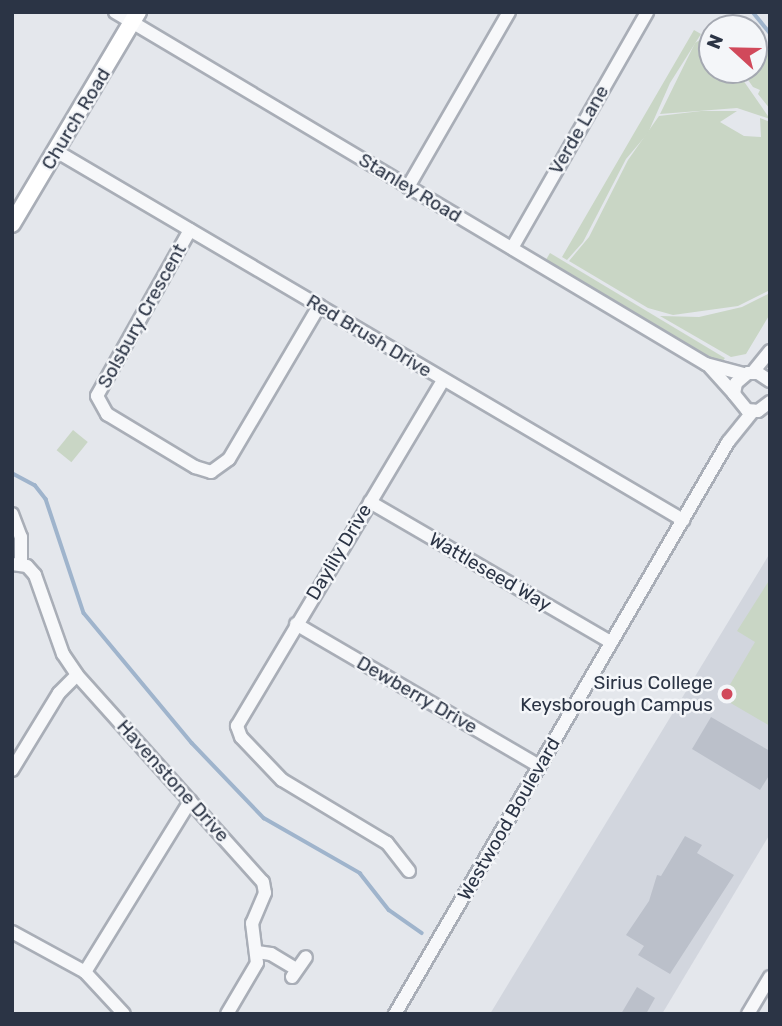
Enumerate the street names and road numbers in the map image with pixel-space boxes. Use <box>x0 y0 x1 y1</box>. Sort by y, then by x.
street label: Church Road <box>37 64 115 174</box>
street label: Verde Lane <box>544 81 614 179</box>
street label: Stanley Road <box>354 148 466 228</box>
street label: Solsbury Crescent <box>93 240 191 392</box>
street label: Red Brush Drive <box>302 290 436 382</box>
street label: Daylily Drive <box>301 500 377 604</box>
street label: Wattleseed Way <box>425 528 555 616</box>
street label: Dewberry Drive <box>352 651 482 739</box>
street label: Havenstone Drive <box>112 715 234 847</box>
street label: Westwood Boulevard <box>453 734 565 904</box>

